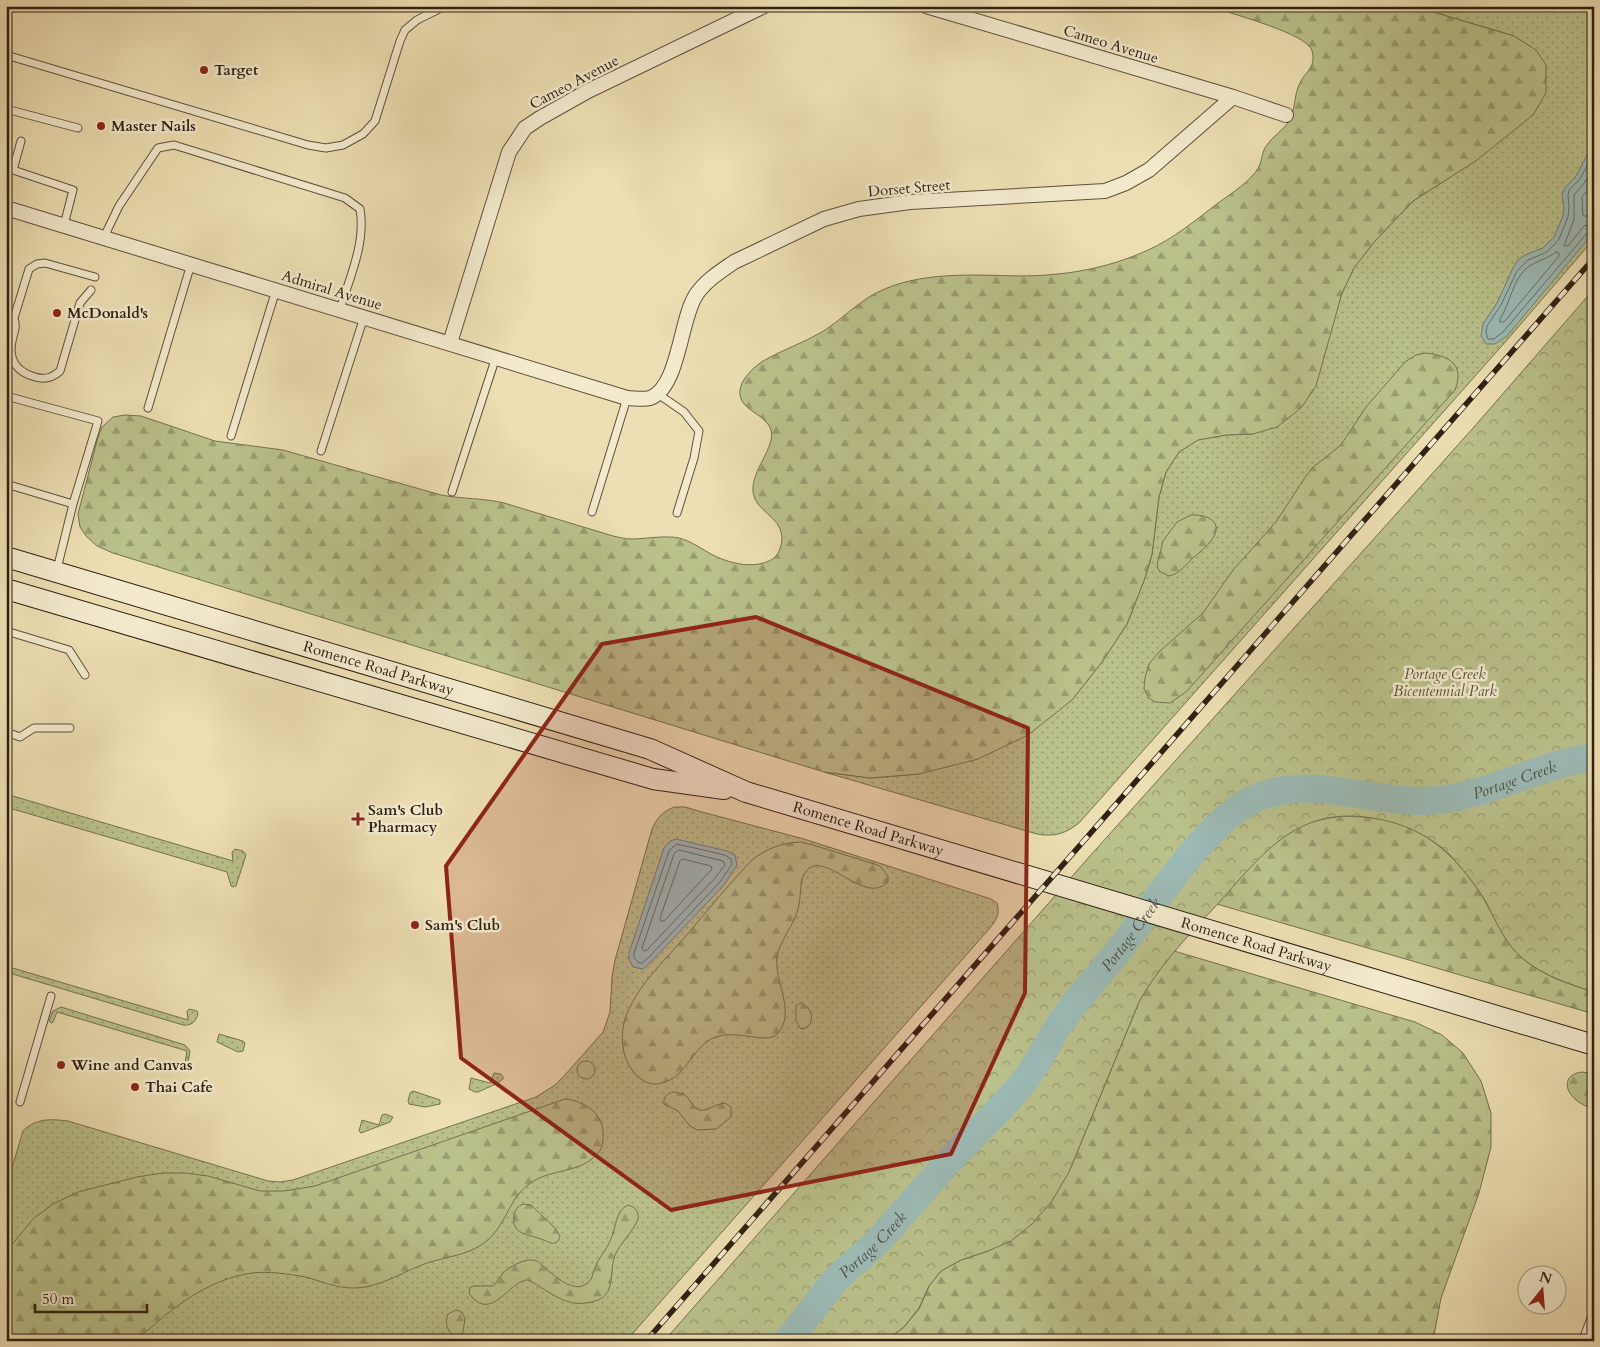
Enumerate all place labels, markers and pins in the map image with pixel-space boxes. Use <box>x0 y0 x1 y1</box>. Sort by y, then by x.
place label: Target <box>214 60 259 80</box>
marker: Target <box>198 64 210 76</box>
place label: Master Nails <box>111 116 196 136</box>
marker: Master Nails <box>95 120 107 132</box>
place label: McDonald's <box>67 303 148 323</box>
marker: McDonald's <box>51 307 63 319</box>
place label: Sam's Club Pharmacy <box>368 800 443 837</box>
marker: Sam's Club Pharmacy <box>352 813 364 825</box>
place label: Sam's Club <box>425 915 500 935</box>
marker: Sam's Club <box>409 919 421 931</box>
place label: Wine and Canvas <box>70 1055 193 1075</box>
marker: Wine and Canvas <box>55 1059 67 1071</box>
place label: Thai Cafe <box>145 1077 213 1097</box>
marker: Thai Cafe <box>129 1081 141 1093</box>

